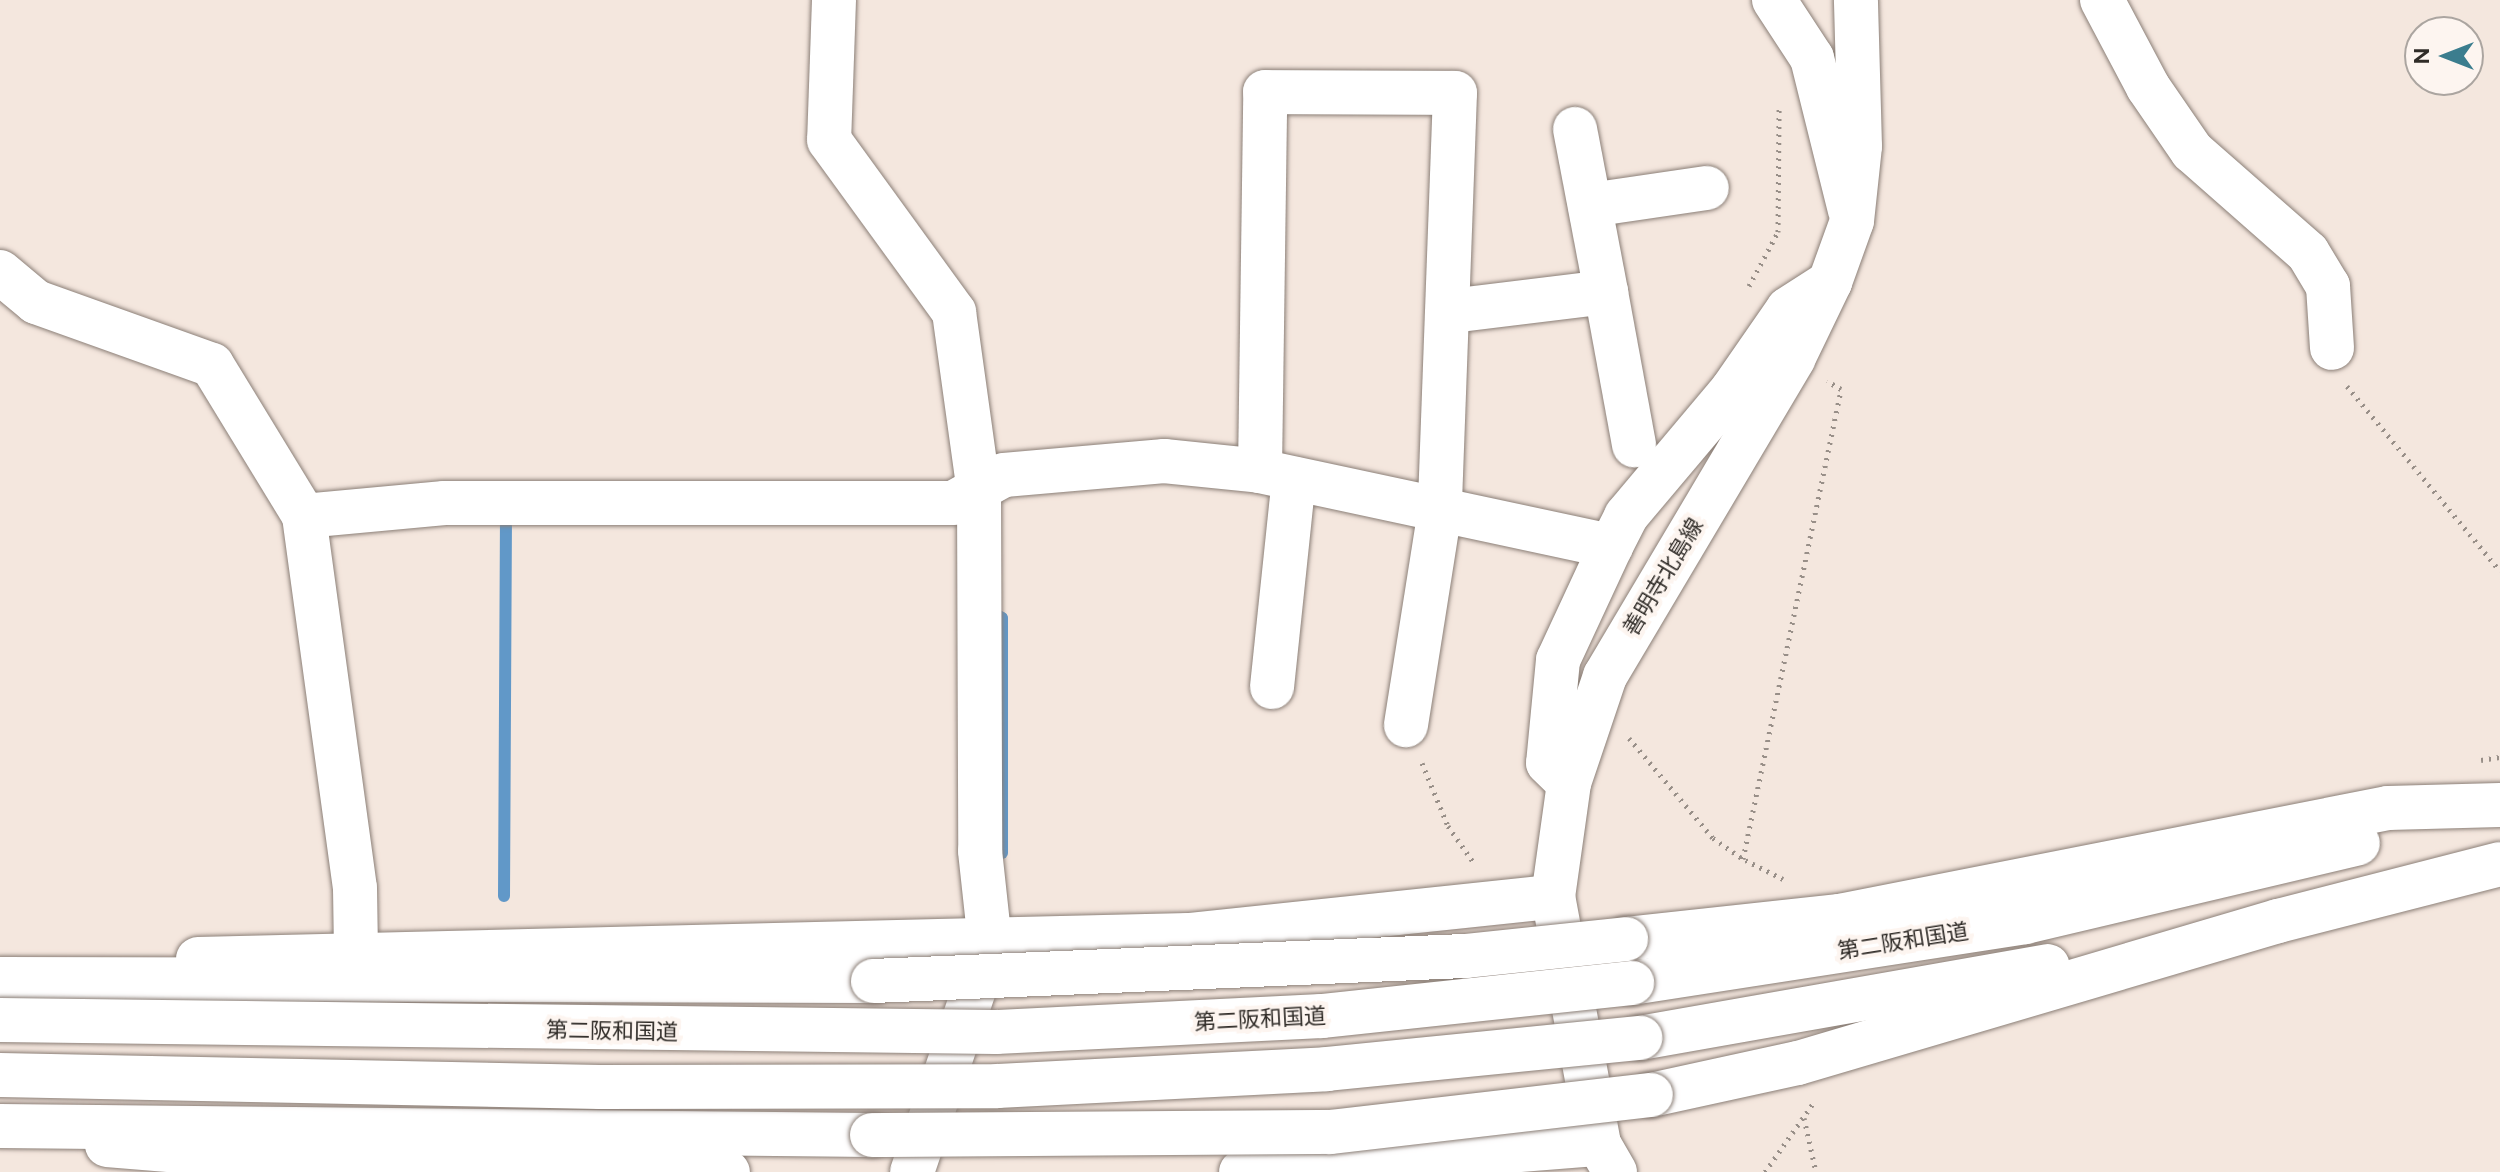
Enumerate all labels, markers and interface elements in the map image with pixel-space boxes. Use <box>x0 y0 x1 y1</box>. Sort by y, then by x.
north arrow <box>2404 16 2484 96</box>
text: N <box>2408 48 2435 65</box>
street label: 善明寺北島線 <box>1618 514 1708 640</box>
street label: 第二阪和国道 <box>1836 918 1970 964</box>
street label: 第二阪和国道 <box>1193 1002 1327 1036</box>
street label: 第二阪和国道 <box>546 1017 678 1045</box>

